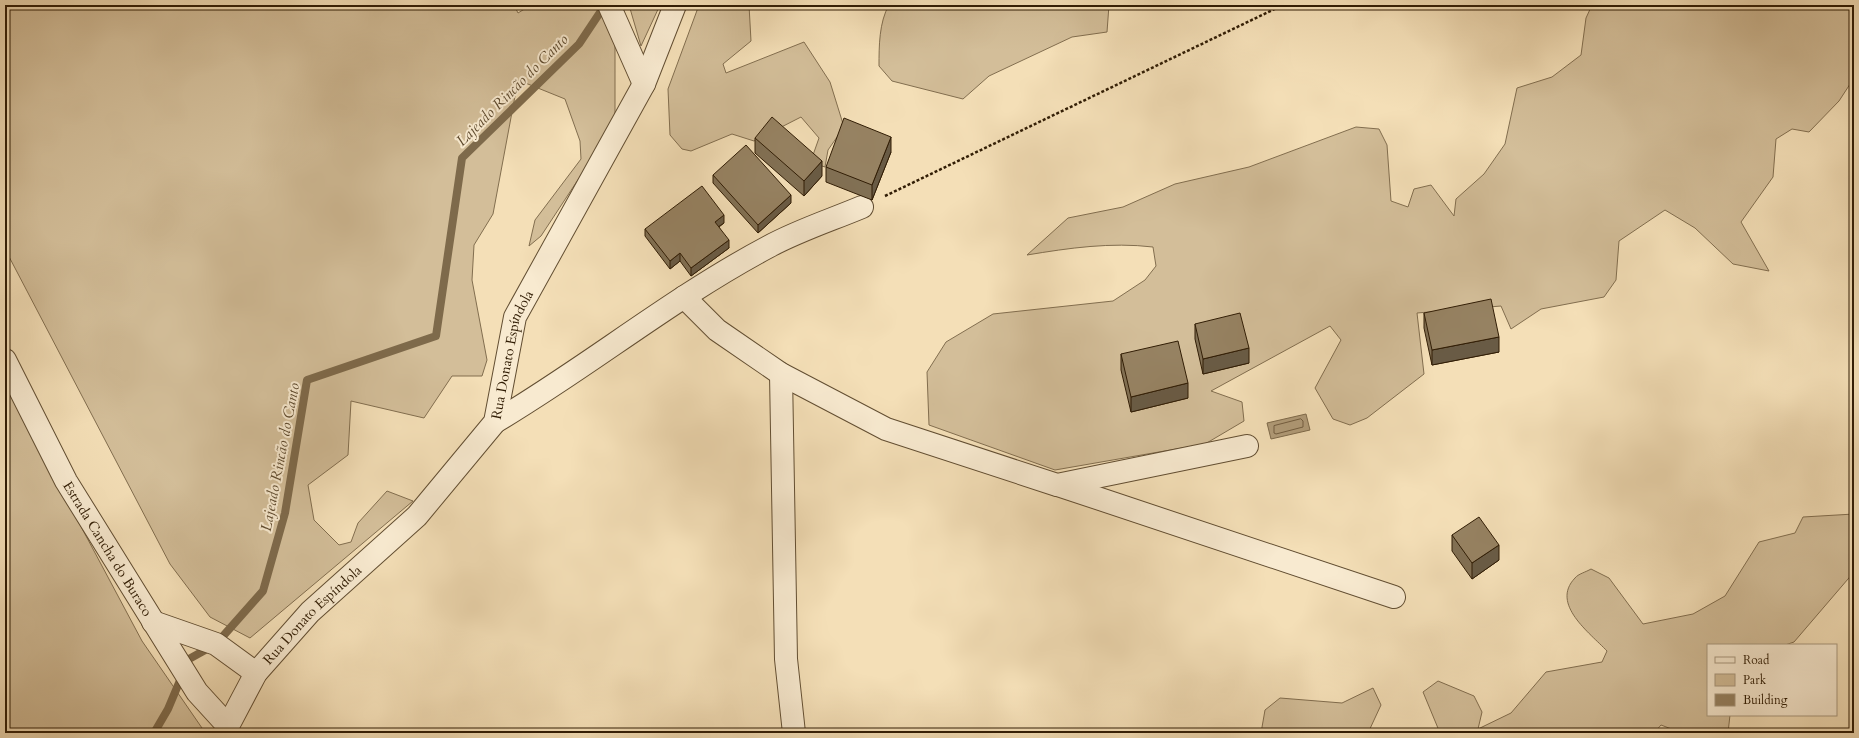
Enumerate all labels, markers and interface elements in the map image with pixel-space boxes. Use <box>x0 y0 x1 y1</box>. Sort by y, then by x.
water label: Lajeado Rincão do Canto <box>452 30 572 150</box>
street label: Rua Donato Espíndola <box>487 287 538 421</box>
water label: Lajeado Rincão do Canto <box>256 381 304 533</box>
street label: Estrada Cancha do Buraco <box>58 478 157 620</box>
street label: Rua Donato Espíndola <box>259 561 366 669</box>
legend <box>1707 644 1837 716</box>
text: Road <box>1743 652 1770 668</box>
text: Park <box>1743 672 1767 688</box>
text: Building <box>1743 692 1788 708</box>

